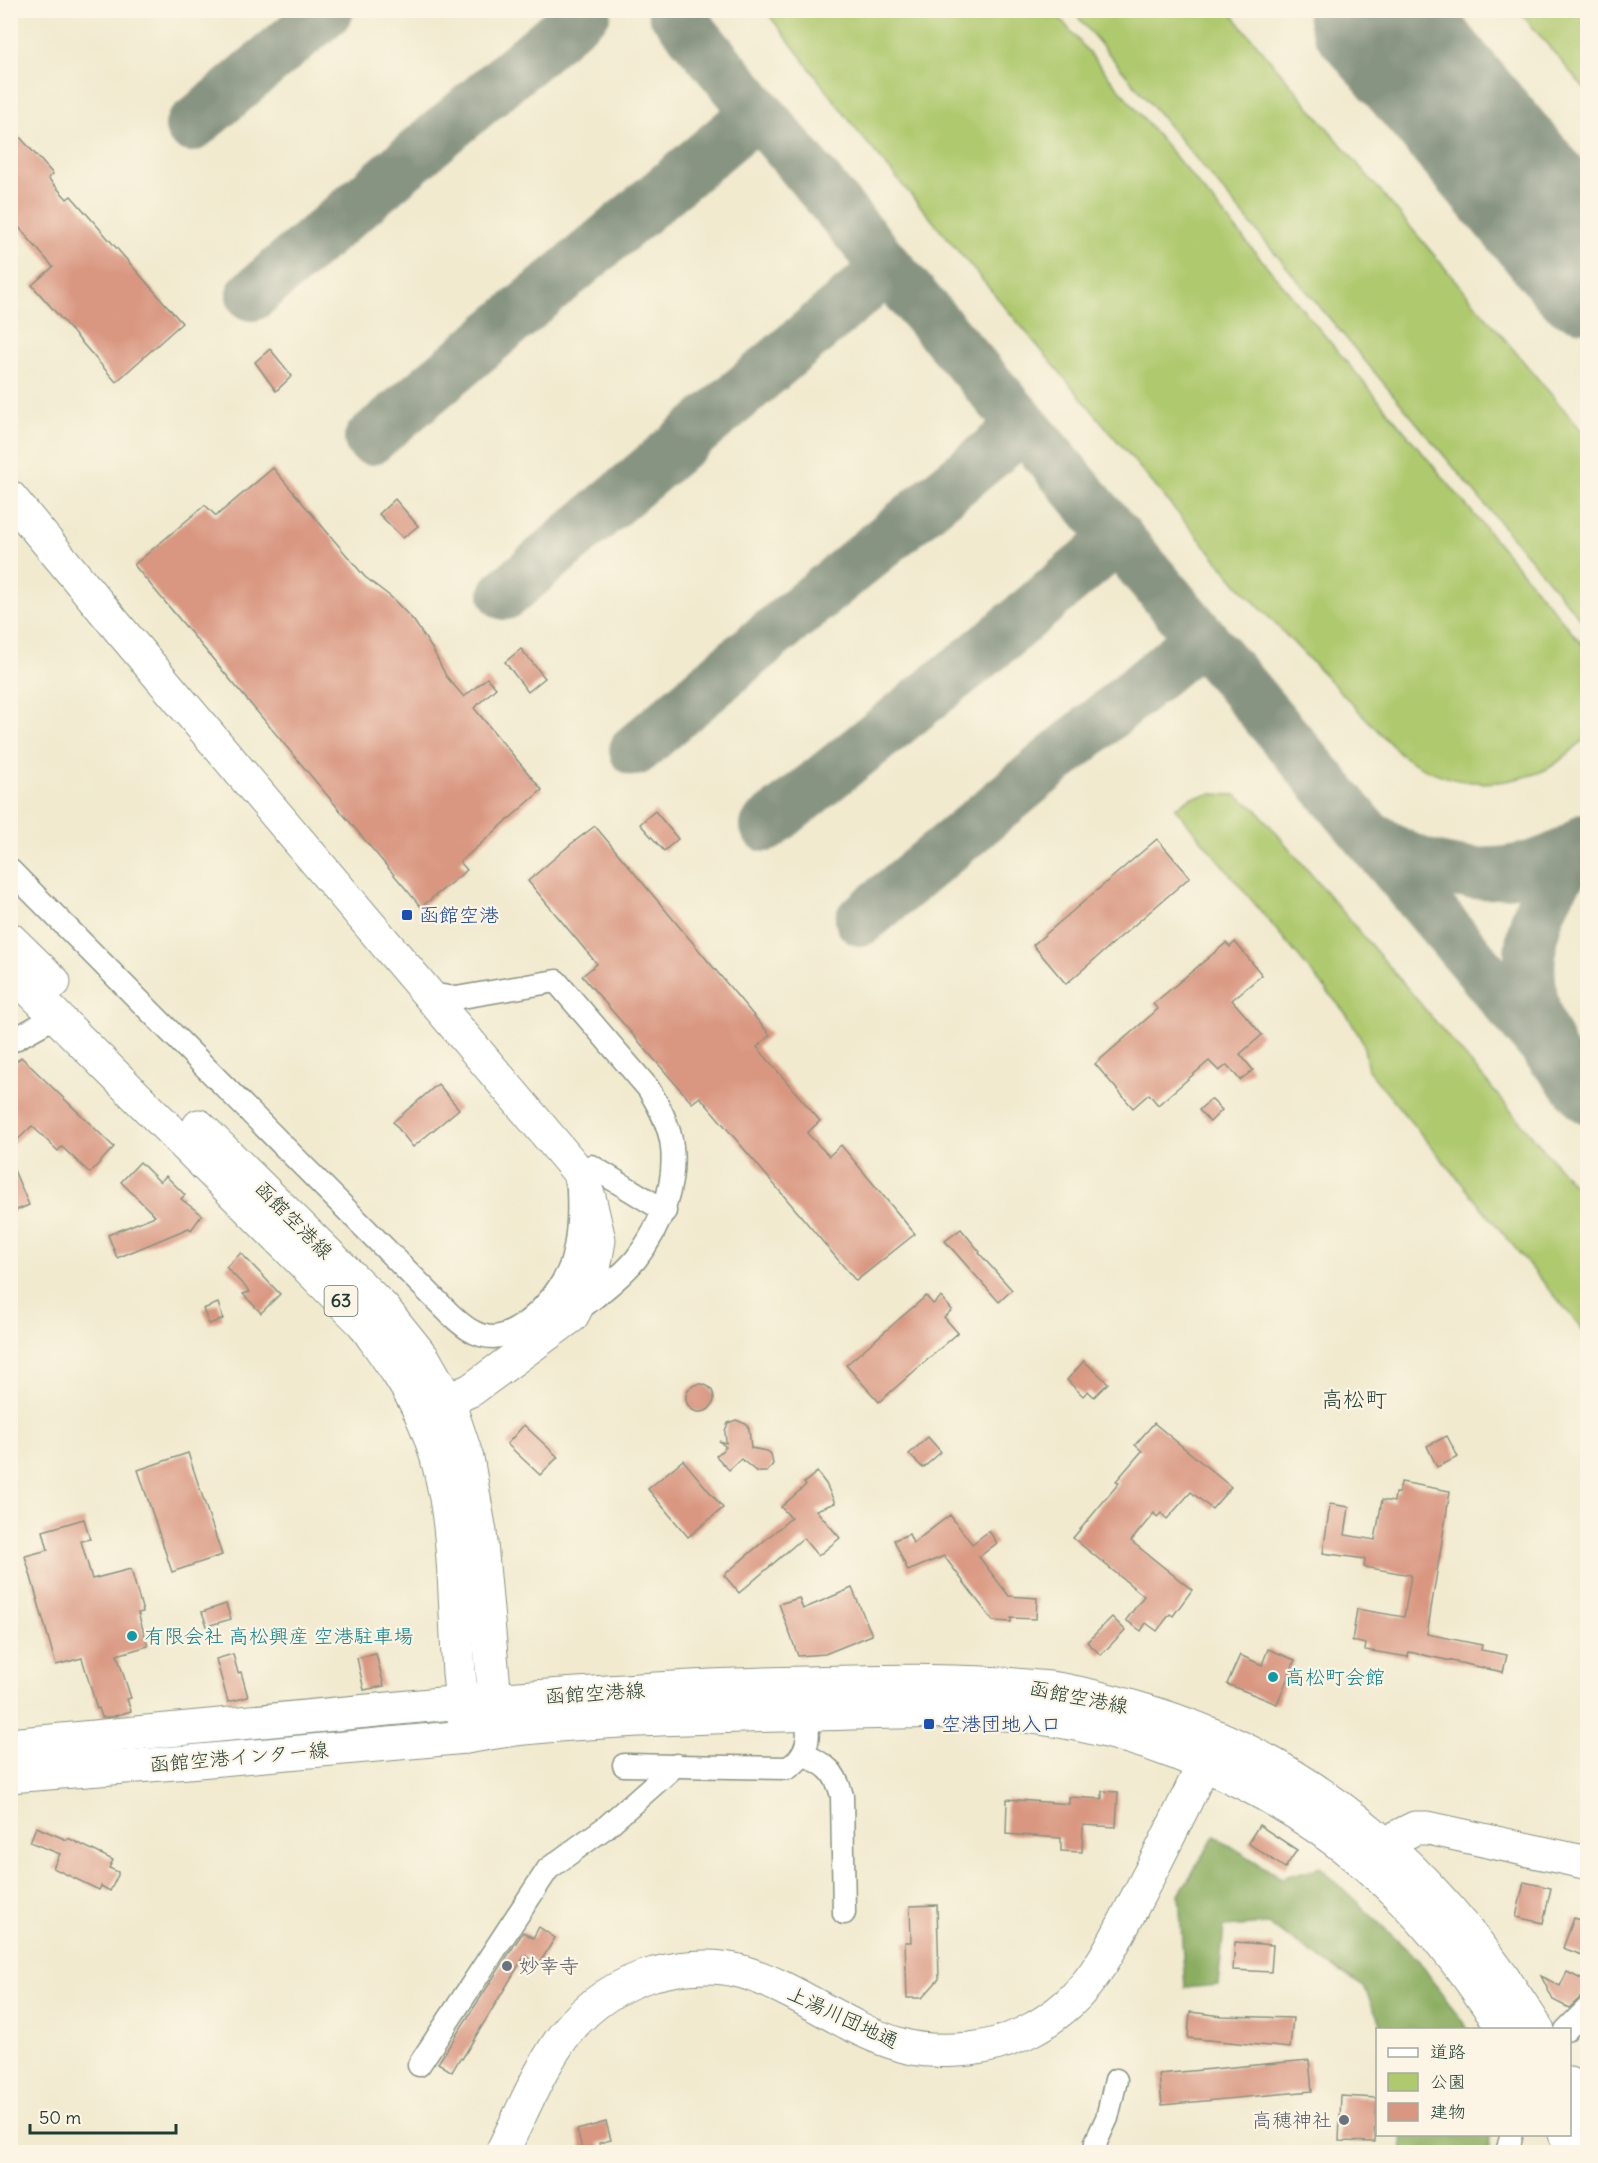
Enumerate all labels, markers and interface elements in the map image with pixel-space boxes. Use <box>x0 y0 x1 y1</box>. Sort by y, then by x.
place label: 函館空港 <box>419 902 499 927</box>
marker: 函館空港 <box>400 908 414 922</box>
street label: 函館空港線 <box>250 1175 339 1264</box>
road number: 63 <box>324 1286 358 1316</box>
district label: 高松町 <box>1321 1385 1387 1413</box>
place label: 有限会社 高松興産 空港駐車場 <box>144 1623 414 1648</box>
marker: 有限会社 高松興産 空港駐車場 <box>125 1629 139 1643</box>
place label: 高松町会館 <box>1285 1664 1385 1689</box>
marker: 高松町会館 <box>1266 1670 1280 1684</box>
street label: 函館空港線 <box>1028 1675 1131 1718</box>
street label: 函館空港線 <box>544 1677 646 1708</box>
place label: 空港団地入口 <box>941 1711 1061 1736</box>
marker: 空港団地入口 <box>922 1717 936 1731</box>
street label: 函館空港インター線 <box>149 1736 329 1777</box>
place label: 妙幸寺 <box>519 1953 579 1978</box>
marker: 妙幸寺 <box>500 1959 514 1973</box>
street label: 上湯川団地通 <box>784 1980 903 2053</box>
legend <box>1376 2028 1571 2136</box>
text: 道路 <box>1430 2040 1466 2063</box>
text: 公園 <box>1430 2070 1466 2093</box>
scale bar <box>30 2097 176 2135</box>
text: 建物 <box>1430 2100 1466 2123</box>
text: 50 m <box>39 2106 81 2129</box>
place label: 高穂神社 <box>1252 2107 1332 2132</box>
marker: 高穂神社 <box>1337 2113 1351 2127</box>

